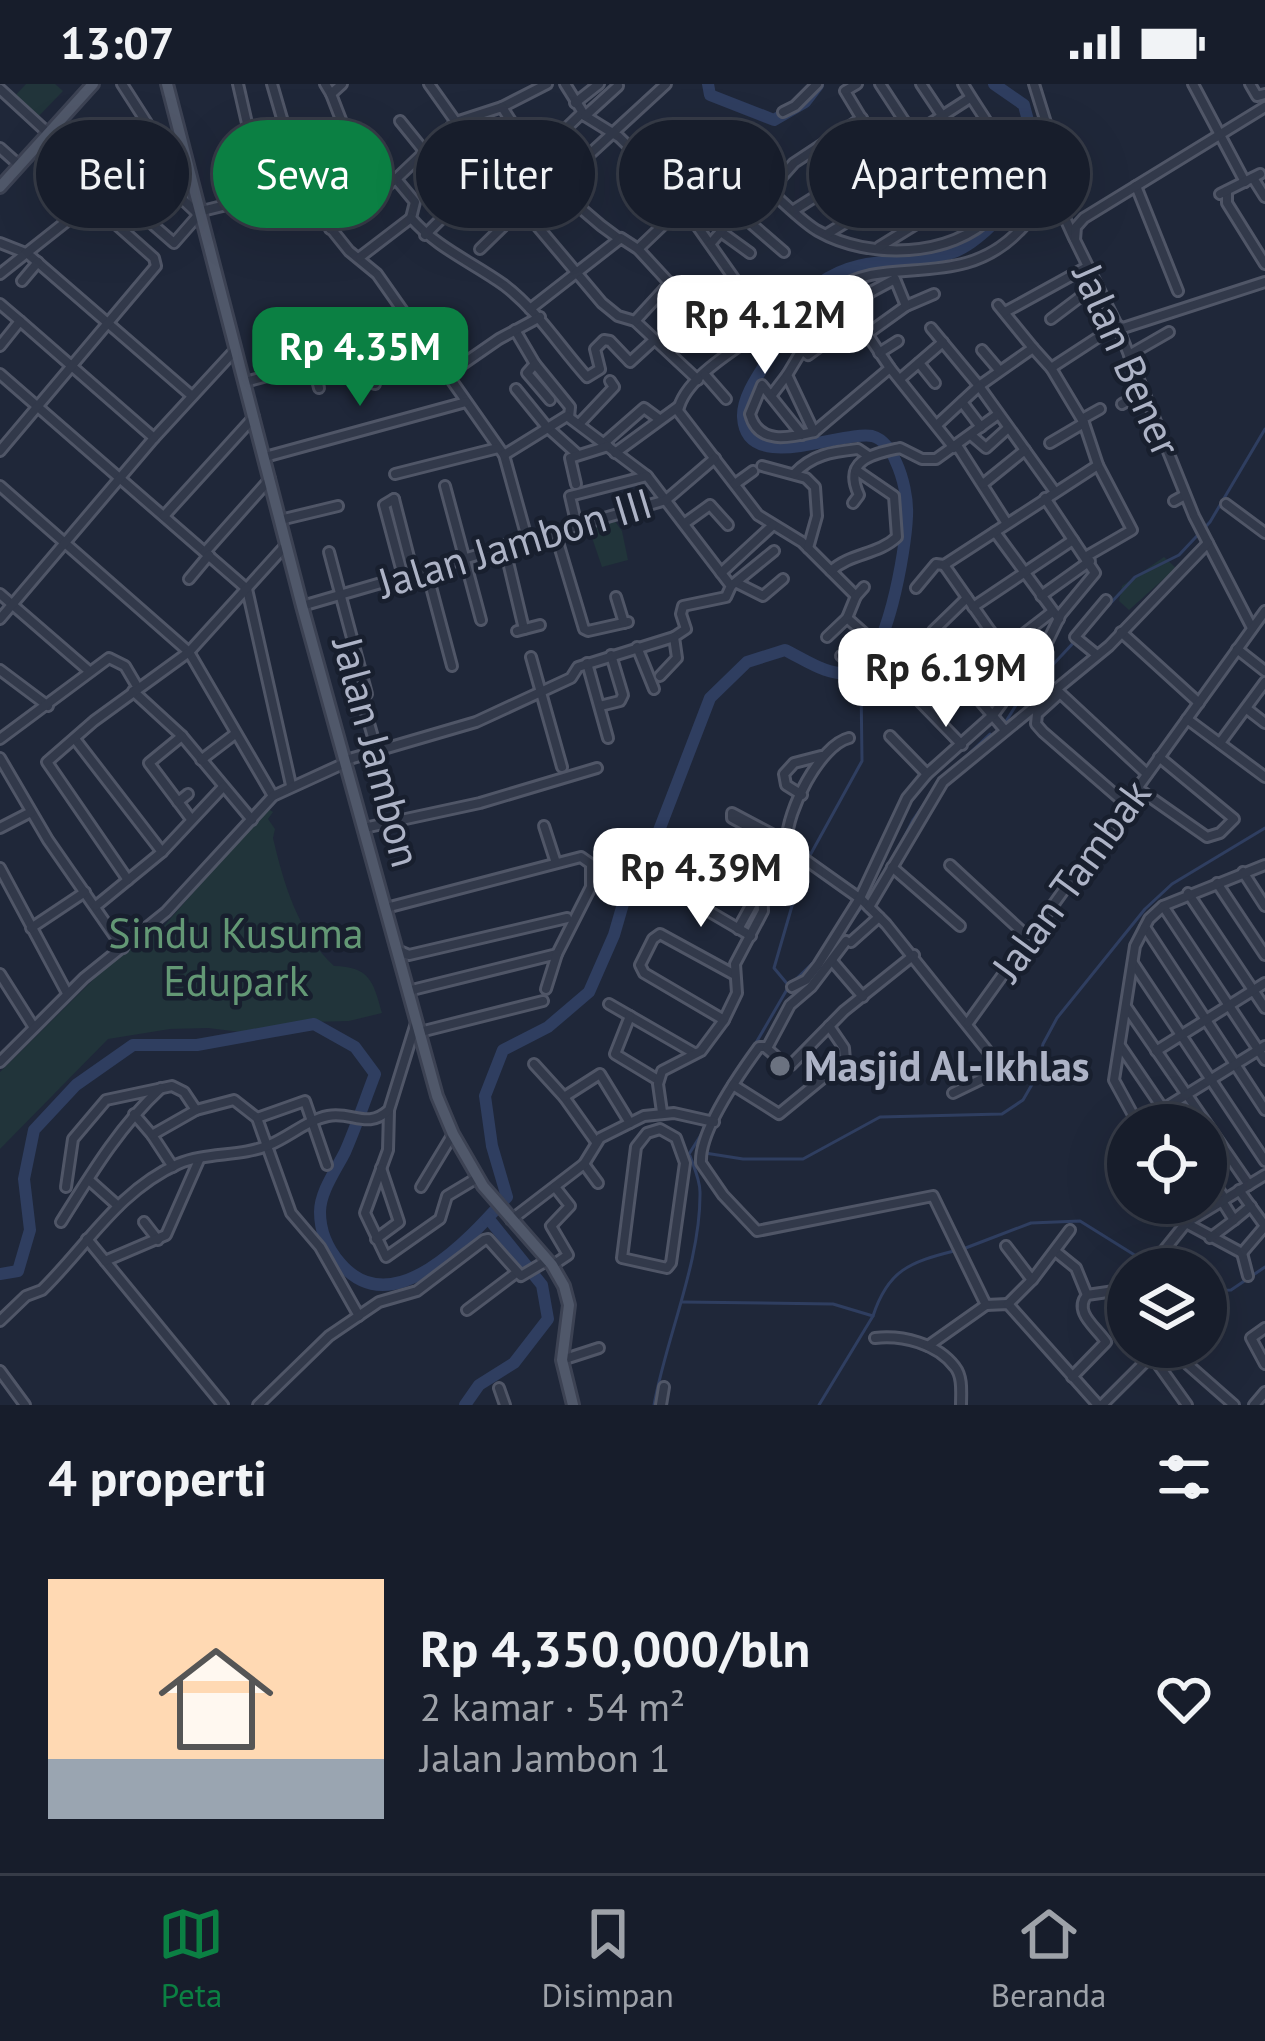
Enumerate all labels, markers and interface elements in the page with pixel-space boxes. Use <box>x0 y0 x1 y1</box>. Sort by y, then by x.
text: 13:07 <box>60 13 174 71</box>
chip: Beli <box>36 120 189 228</box>
chip: Sewa <box>213 120 392 228</box>
chip: Filter <box>416 120 595 228</box>
chip: Baru <box>619 120 785 228</box>
chip: Apartemen <box>809 120 1090 228</box>
street label: Jalan Bener <box>1060 253 1194 465</box>
pin: Rp 4.12M <box>641 275 889 377</box>
text: Rp 4.12M <box>684 288 846 339</box>
pin: Rp 4.35M <box>236 307 484 409</box>
text: Rp 4.35M <box>279 320 441 371</box>
street label: Jalan Jambon III <box>369 475 658 611</box>
pin: Rp 6.19M <box>822 628 1070 730</box>
street label: Jalan Jambon <box>320 629 435 873</box>
text: Rp 6.19M <box>865 641 1027 692</box>
street label: Jalan Tambak <box>978 768 1162 993</box>
pin: Rp 4.39M <box>577 828 825 930</box>
text: Rp 4.39M <box>620 841 782 892</box>
park label: Sindu Kusuma Edupark <box>108 905 364 1008</box>
place label: Masjid Al-Ikhlas <box>804 1038 1090 1093</box>
marker: Masjid Al-Ikhlas <box>767 1053 793 1079</box>
map controls <box>1107 1104 1227 1368</box>
button: locate <box>1107 1104 1227 1224</box>
button: layers <box>1107 1248 1227 1368</box>
text: 4 properti <box>48 1444 267 1510</box>
icon: filters <box>1151 1444 1217 1510</box>
text: Rp 4,350,000/bln <box>420 1615 810 1681</box>
icon: home <box>144 1627 288 1771</box>
icon: heart <box>1151 1666 1217 1732</box>
text: 2 kamar · 54 m² <box>420 1681 685 1732</box>
text: Jalan Jambon 1 <box>420 1732 671 1783</box>
tab: Peta <box>158 1901 224 2016</box>
tab: Disimpan <box>541 1901 674 2016</box>
tab: Beranda <box>991 1901 1107 2016</box>

